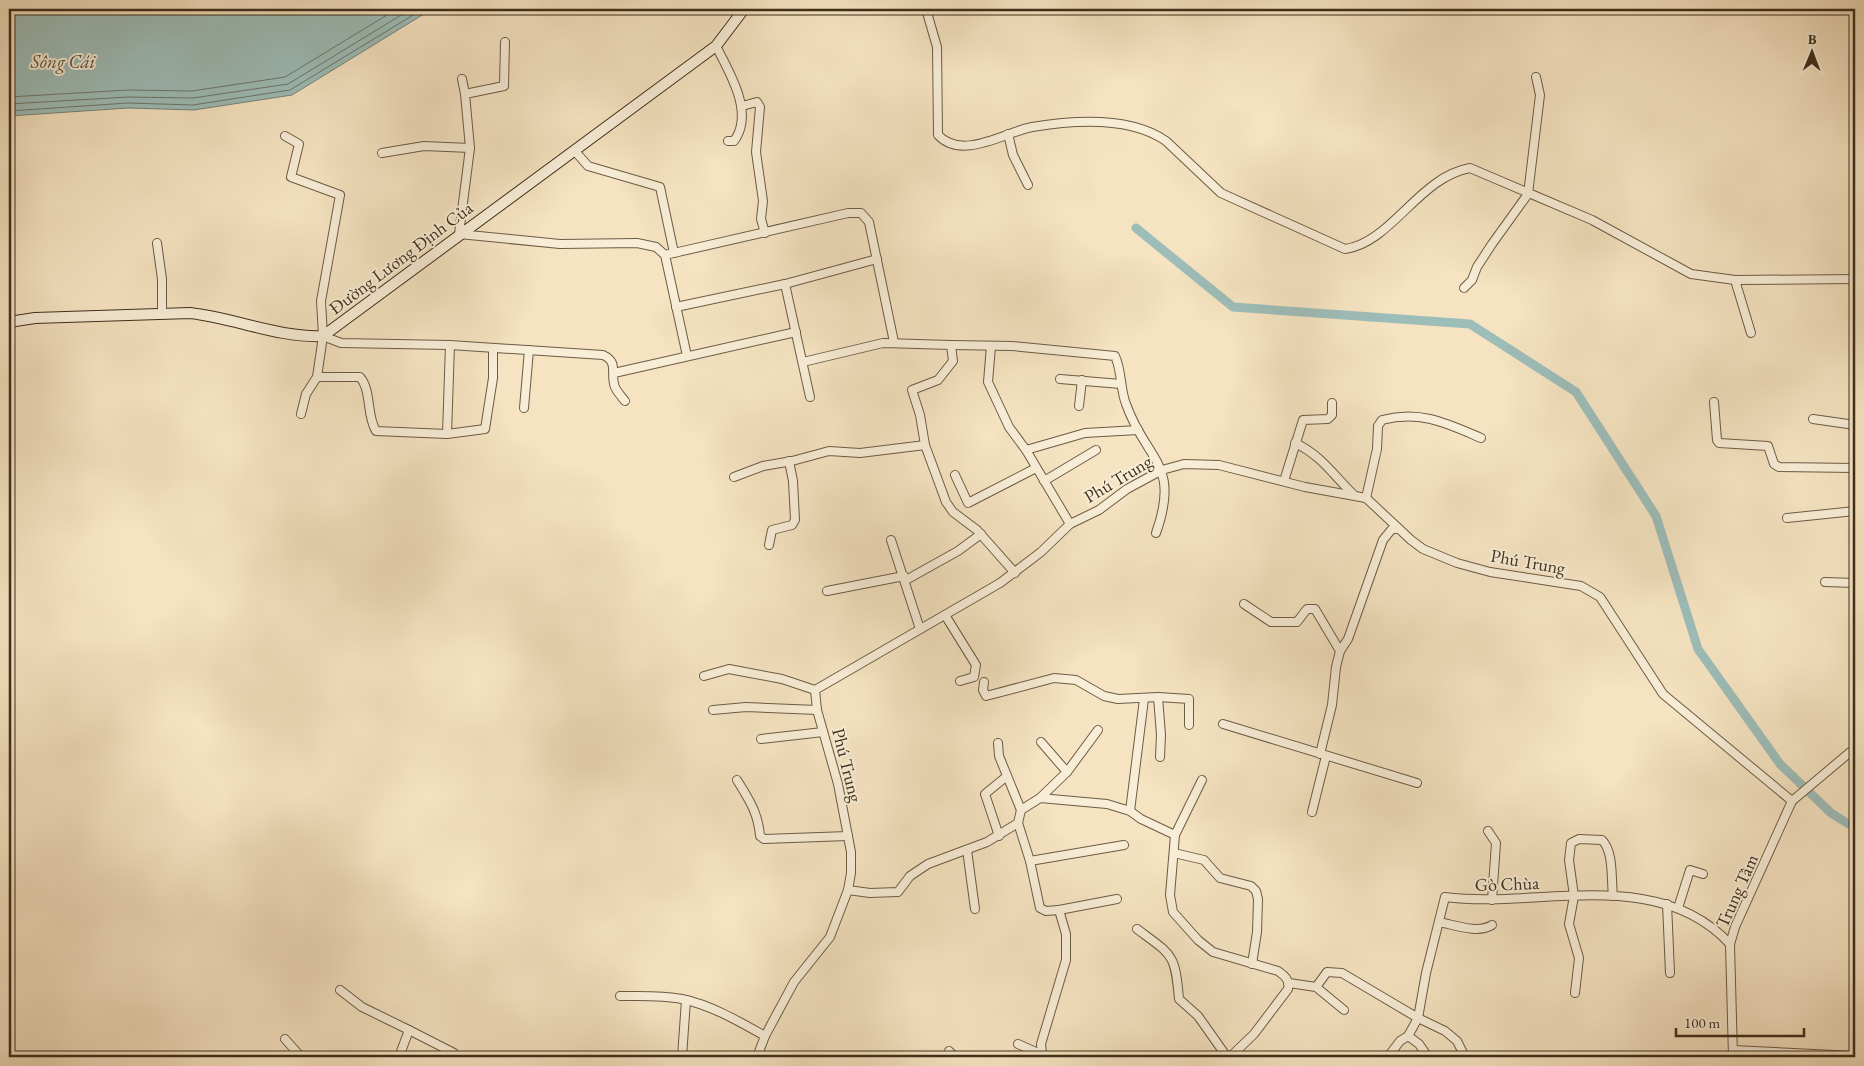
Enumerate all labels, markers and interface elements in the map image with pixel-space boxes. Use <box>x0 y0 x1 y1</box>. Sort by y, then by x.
north arrow <box>1786 28 1836 78</box>
text: B <box>1808 30 1817 48</box>
water label: Sông Cái <box>30 49 97 74</box>
street label: Đường Lương Định Của <box>324 196 478 319</box>
street label: Phú Trung <box>1080 449 1156 508</box>
street label: Phú Trung <box>1489 544 1567 579</box>
street label: Phú Trung <box>827 726 868 804</box>
street label: Trung Tâm <box>1710 850 1763 931</box>
street label: Gò Chùa <box>1474 871 1540 896</box>
scale bar <box>1676 1006 1804 1038</box>
text: 100 m <box>1684 1013 1721 1032</box>

